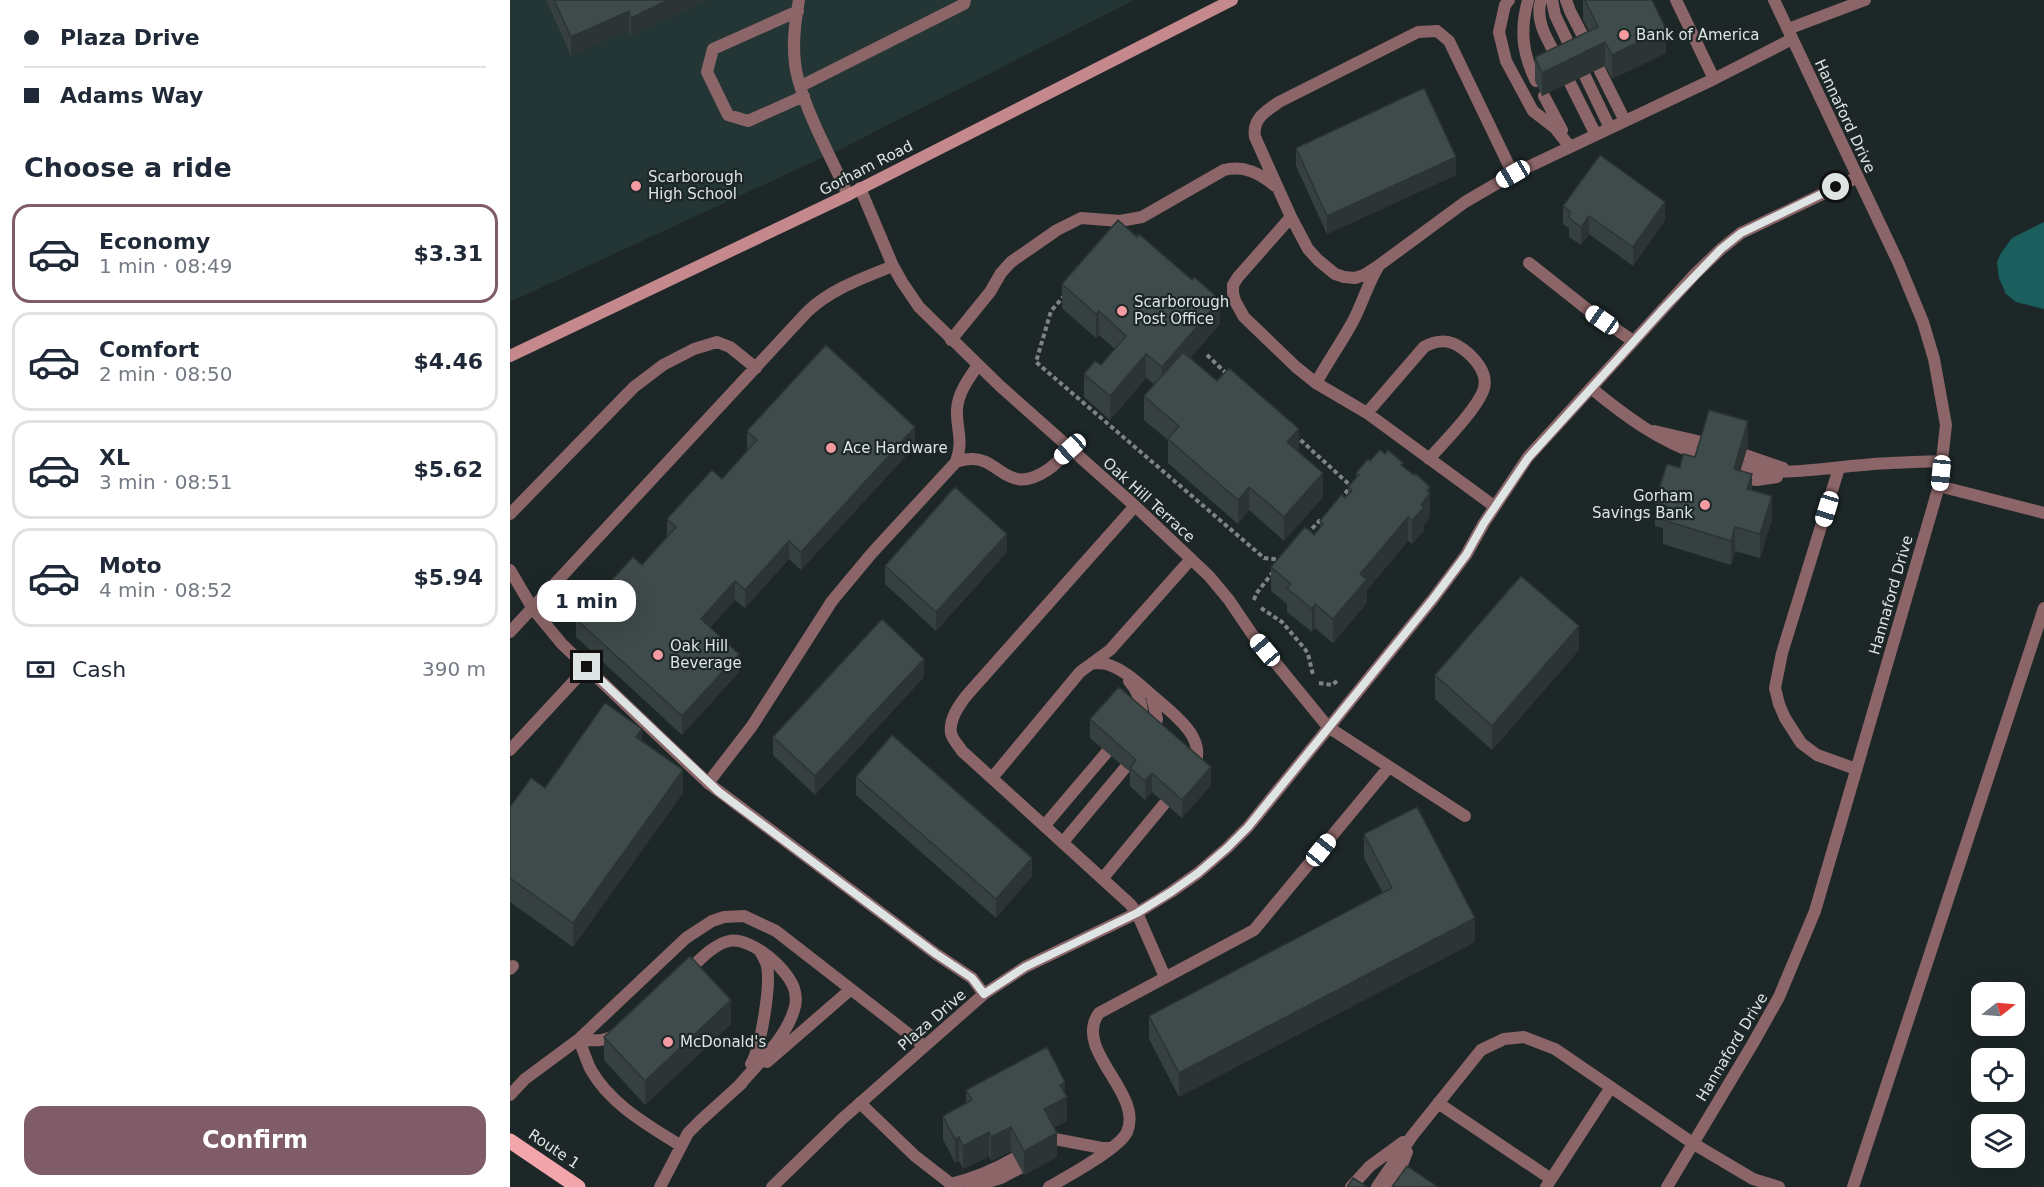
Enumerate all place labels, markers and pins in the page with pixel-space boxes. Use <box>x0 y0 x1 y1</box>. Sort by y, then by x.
place label: Bank of America <box>1636 26 1760 44</box>
marker: Bank of America <box>1617 28 1631 42</box>
place label: Scarborough High School <box>648 168 743 203</box>
marker: Scarborough High School <box>629 179 643 193</box>
place label: Scarborough Post Office <box>1134 293 1229 328</box>
marker: Scarborough Post Office <box>1115 304 1129 318</box>
place label: Ace Hardware <box>843 439 948 457</box>
marker: Ace Hardware <box>824 441 838 455</box>
place label: Gorham Savings Bank <box>1592 487 1693 522</box>
marker: Gorham Savings Bank <box>1698 498 1712 512</box>
place label: Oak Hill Beverage <box>670 637 742 672</box>
marker: Oak Hill Beverage <box>651 648 665 662</box>
place label: McDonald's <box>680 1033 766 1051</box>
marker: McDonald's <box>661 1035 675 1049</box>

